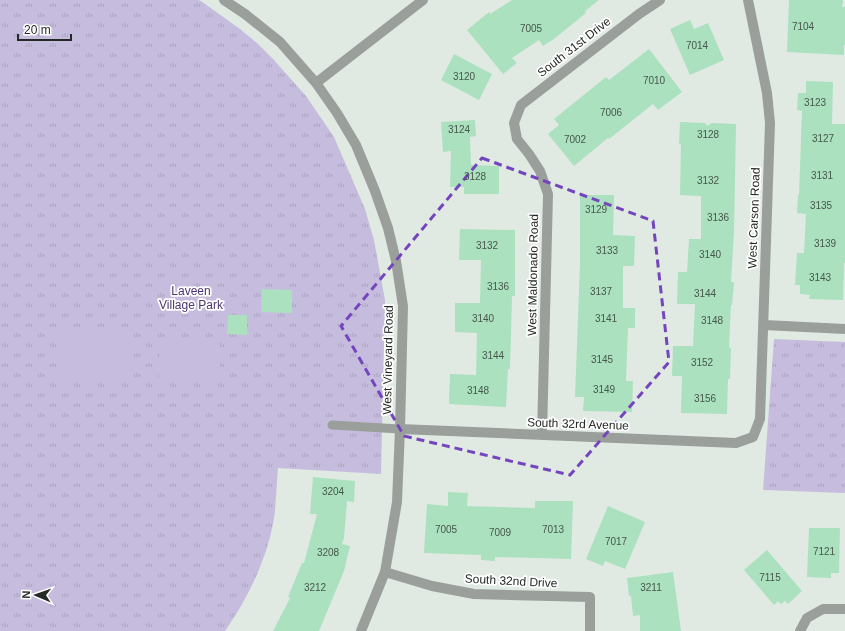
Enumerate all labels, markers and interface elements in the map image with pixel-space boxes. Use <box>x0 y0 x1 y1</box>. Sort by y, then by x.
street label: South 31st Drive <box>535 14 614 80</box>
scale bar <box>18 16 71 42</box>
house number: 7104 <box>792 21 815 32</box>
text: 20 m <box>24 23 51 37</box>
house number: 7005 <box>520 23 543 34</box>
house number: 7014 <box>686 40 709 51</box>
house number: 3120 <box>453 71 476 82</box>
house number: 7010 <box>643 75 666 86</box>
house number: 3123 <box>804 97 827 108</box>
house number: 7006 <box>600 107 623 118</box>
house number: 3124 <box>448 124 471 135</box>
house number: 3128 <box>697 129 720 140</box>
house number: 3127 <box>812 133 835 144</box>
house number: 7002 <box>564 134 587 145</box>
street label: West Carson Road <box>745 167 763 269</box>
house number: 3131 <box>811 170 834 181</box>
house number: 3128 <box>464 171 487 182</box>
house number: 3132 <box>697 175 720 186</box>
house number: 3135 <box>810 200 833 211</box>
house number: 3129 <box>585 204 608 215</box>
house number: 3136 <box>707 212 730 223</box>
street label: West Maldonado Road <box>525 214 541 336</box>
house number: 3139 <box>814 238 837 249</box>
house number: 3132 <box>476 240 499 251</box>
house number: 3133 <box>596 245 619 256</box>
house number: 3140 <box>699 249 722 260</box>
house number: 3143 <box>809 272 832 283</box>
house number: 3136 <box>487 281 510 292</box>
park label: Laveen Village Park <box>159 284 224 312</box>
house number: 3137 <box>590 286 613 297</box>
house number: 3144 <box>694 288 717 299</box>
street label: West Vineyard Road <box>380 305 396 415</box>
house number: 3140 <box>472 313 495 324</box>
house number: 3141 <box>595 313 618 324</box>
house number: 3148 <box>701 315 724 326</box>
house number: 3144 <box>482 350 505 361</box>
house number: 3145 <box>591 354 614 365</box>
house number: 3152 <box>691 357 714 368</box>
house number: 3149 <box>593 384 616 395</box>
house number: 3148 <box>467 385 490 396</box>
house number: 3156 <box>694 393 717 404</box>
street label: South 32rd Avenue <box>527 415 629 433</box>
house number: 3204 <box>322 486 345 497</box>
house number: 7005 <box>435 524 458 535</box>
house number: 7013 <box>542 524 565 535</box>
house number: 7009 <box>489 527 512 538</box>
house number: 7017 <box>605 536 628 547</box>
house number: 7121 <box>813 546 836 557</box>
house number: 3208 <box>317 547 340 558</box>
street label: South 32nd Drive <box>464 572 558 590</box>
house number: 7115 <box>759 572 781 583</box>
north arrow <box>16 575 56 615</box>
house number: 3212 <box>304 582 327 593</box>
house number: 3211 <box>640 582 662 593</box>
text: N <box>20 590 32 599</box>

